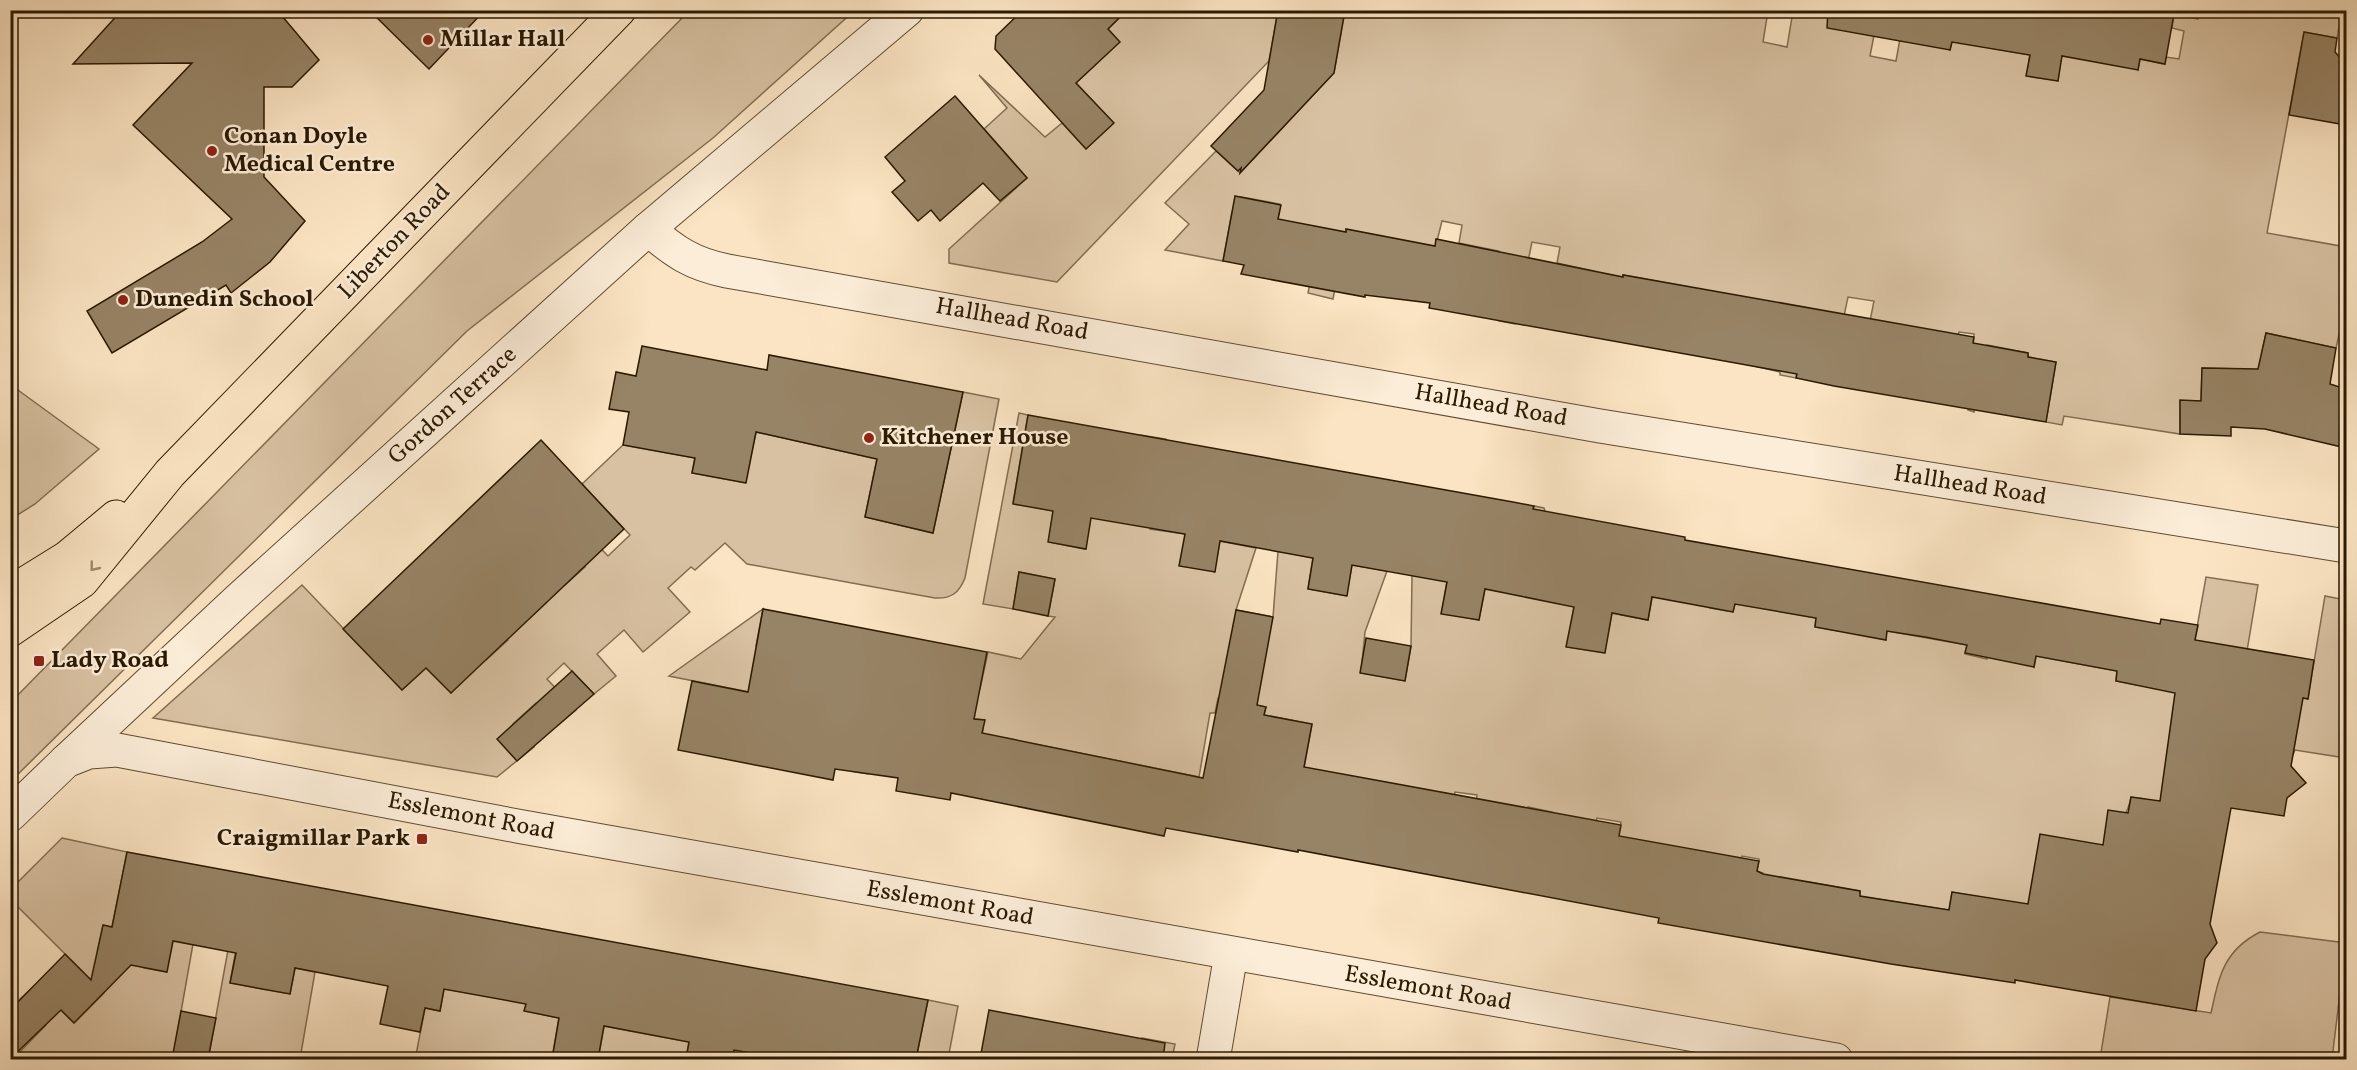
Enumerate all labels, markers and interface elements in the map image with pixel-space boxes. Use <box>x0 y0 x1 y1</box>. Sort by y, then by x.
place label: Millar Hall <box>440 23 565 57</box>
marker: Millar Hall <box>421 33 435 47</box>
place label: Conan Doyle Medical Centre <box>224 120 395 182</box>
marker: Conan Doyle Medical Centre <box>205 144 219 158</box>
street label: Liberton Road <box>331 176 459 308</box>
place label: Dunedin School <box>135 283 314 317</box>
street label: Hallhead Road <box>933 290 1091 350</box>
marker: Dunedin School <box>116 293 130 307</box>
street label: Gordon Terrace <box>381 339 525 473</box>
street label: Hallhead Road <box>1412 376 1570 436</box>
place label: Kitchener House <box>881 421 1069 455</box>
marker: Kitchener House <box>862 431 876 445</box>
street label: Hallhead Road <box>1891 457 2049 515</box>
one-way arrow <box>90 560 101 571</box>
place label: Lady Road <box>51 644 169 678</box>
marker: Lady Road <box>32 654 46 668</box>
street label: Esslemont Road <box>385 784 557 850</box>
place label: Craigmillar Park <box>217 822 410 856</box>
marker: Craigmillar Park <box>415 832 429 846</box>
street label: Esslemont Road <box>864 873 1036 935</box>
street label: Esslemont Road <box>1342 958 1514 1020</box>

